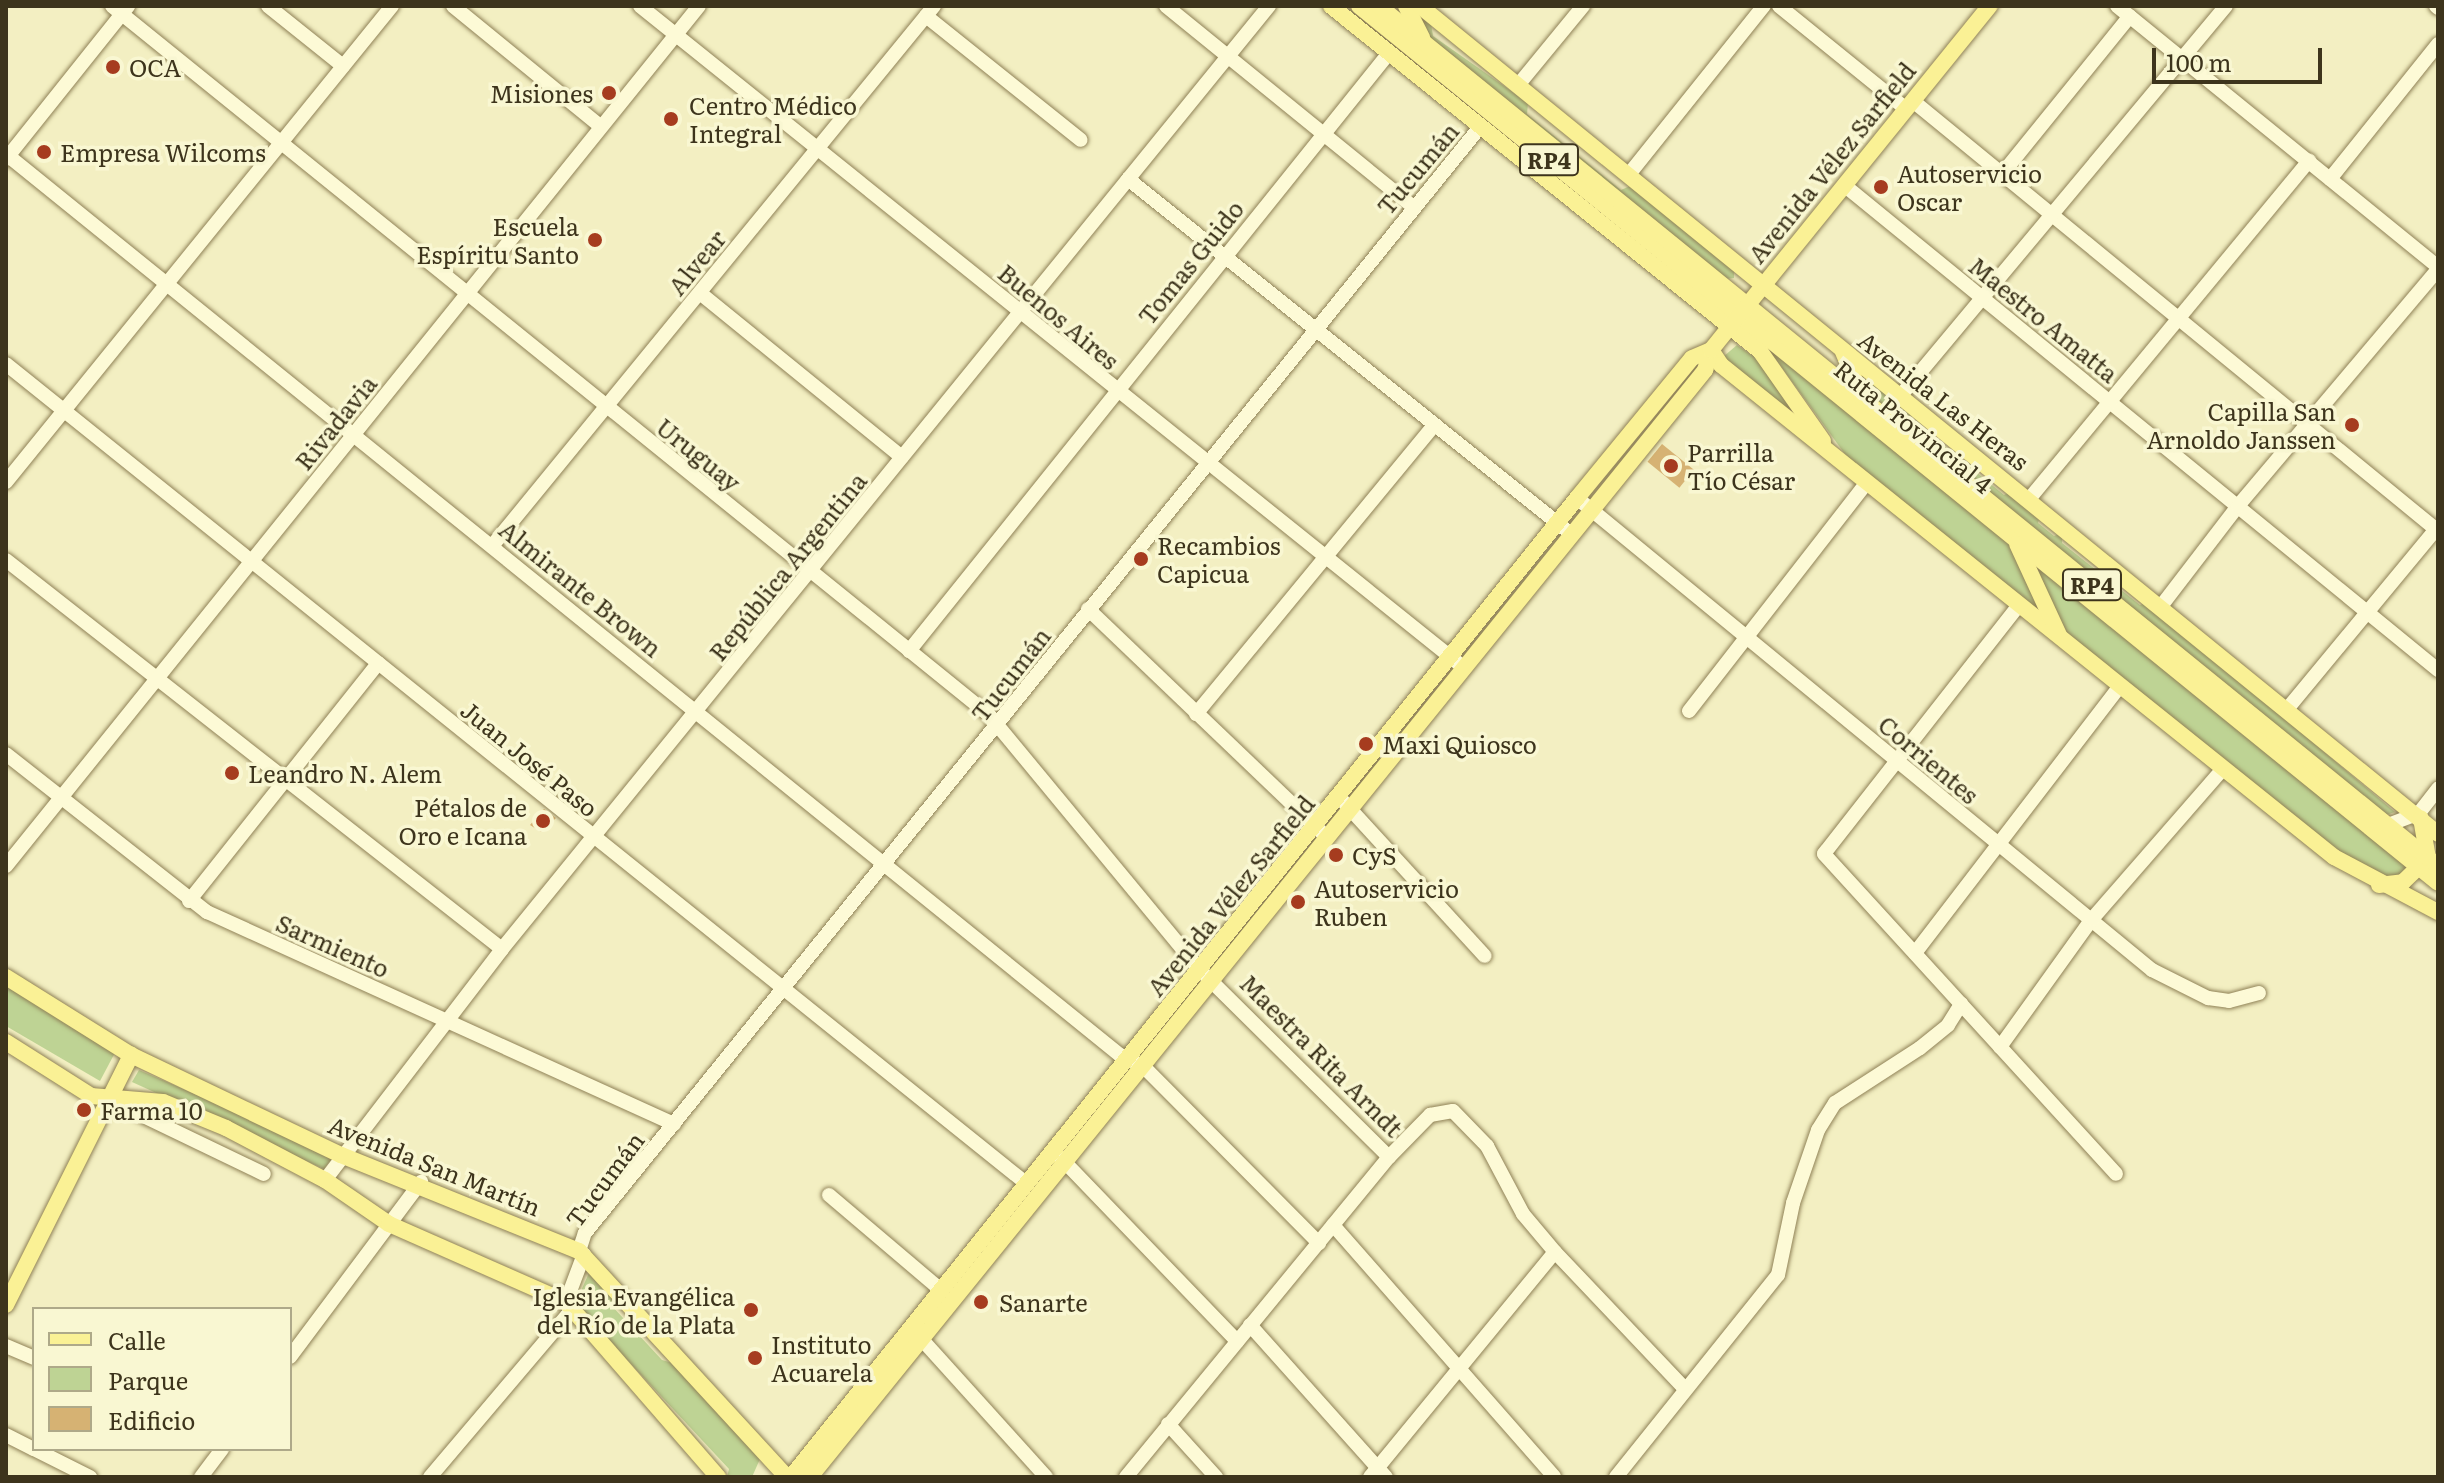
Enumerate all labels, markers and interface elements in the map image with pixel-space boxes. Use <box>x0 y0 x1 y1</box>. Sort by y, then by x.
scale bar <box>2156 32 2326 82</box>
text: 100 m <box>2166 44 2232 79</box>
place label: OCA <box>129 53 181 81</box>
street label: Avenida Vélez Sarfield <box>1741 56 1921 268</box>
marker: OCA <box>104 58 122 76</box>
place label: Misiones <box>490 79 593 107</box>
marker: Misiones <box>600 84 618 102</box>
place label: Centro Médico Integral <box>689 91 857 147</box>
marker: Centro Médico Integral <box>660 108 682 130</box>
street label: Tucumán <box>1370 116 1464 220</box>
place label: Empresa Wilcoms <box>60 138 266 166</box>
road number: RP4 <box>1517 142 1581 178</box>
marker: Empresa Wilcoms <box>35 143 53 161</box>
place label: Autoservicio Oscar <box>1897 159 2042 215</box>
marker: Autoservicio Oscar <box>1872 178 1890 196</box>
street label: Tomas Guido <box>1131 194 1249 330</box>
place label: Escuela Espíritu Santo <box>416 212 579 268</box>
street label: Alvear <box>661 224 731 300</box>
marker: Escuela Espíritu Santo <box>586 231 604 249</box>
street label: Maestro Amatta <box>1964 250 2124 388</box>
street label: Buenos Aires <box>993 257 1125 375</box>
street label: Avenida Las Heras <box>1853 325 2035 475</box>
street label: Ruta Provincial 4 <box>1829 354 1999 498</box>
street label: Rivadavia <box>288 369 382 475</box>
place label: Capilla San Arnoldo Janssen <box>2146 397 2336 453</box>
street label: Uruguay <box>651 411 747 497</box>
marker: Capilla San Arnoldo Janssen <box>2343 416 2361 434</box>
place label: Parrilla Tío César <box>1687 438 1795 494</box>
marker: Parrilla Tío César <box>1662 457 1680 475</box>
street label: República Argentina <box>702 466 872 666</box>
street label: Almirante Brown <box>494 514 668 662</box>
place label: Recambios Capicua <box>1157 531 1280 587</box>
marker: Recambios Capicua <box>1132 550 1150 568</box>
road number: RP4 <box>2060 567 2124 603</box>
street label: Tucumán <box>964 621 1056 727</box>
street label: Juan José Paso <box>456 694 604 822</box>
street label: Corrientes <box>1873 709 1985 809</box>
place label: Maxi Quiosco <box>1382 730 1537 758</box>
marker: Maxi Quiosco <box>1357 735 1375 753</box>
place label: Leandro N. Alem <box>248 759 442 787</box>
marker: Leandro N. Alem <box>223 764 241 782</box>
street label: Avenida Vélez Sarfield <box>1140 789 1320 1001</box>
place label: Pétalos de Oro e Icana <box>398 793 527 849</box>
marker: Pétalos de Oro e Icana <box>534 812 552 830</box>
place label: CyS <box>1352 841 1397 869</box>
marker: CyS <box>1327 846 1345 864</box>
place label: Autoservicio Ruben <box>1314 874 1459 930</box>
marker: Autoservicio Ruben <box>1289 893 1307 911</box>
street label: Sarmiento <box>272 907 394 983</box>
street label: Maestra Rita Arndt <box>1235 968 1409 1142</box>
place label: Farma 10 <box>100 1096 203 1124</box>
marker: Farma 10 <box>75 1101 93 1119</box>
street label: Avenida San Martín <box>325 1109 545 1221</box>
street label: Tucumán <box>559 1126 649 1232</box>
place label: Iglesia Evangélica del Río de la Plata <box>532 1282 735 1338</box>
place label: Sanarte <box>999 1288 1088 1316</box>
marker: Sanarte <box>970 1291 992 1313</box>
marker: Iglesia Evangélica del Río de la Plata <box>742 1301 760 1319</box>
legend <box>32 1307 292 1451</box>
text: Calle <box>108 1322 166 1357</box>
place label: Instituto Acuarela <box>771 1330 873 1386</box>
marker: Instituto Acuarela <box>746 1349 764 1367</box>
text: Parque <box>108 1362 188 1397</box>
text: Edificio <box>108 1402 195 1437</box>

